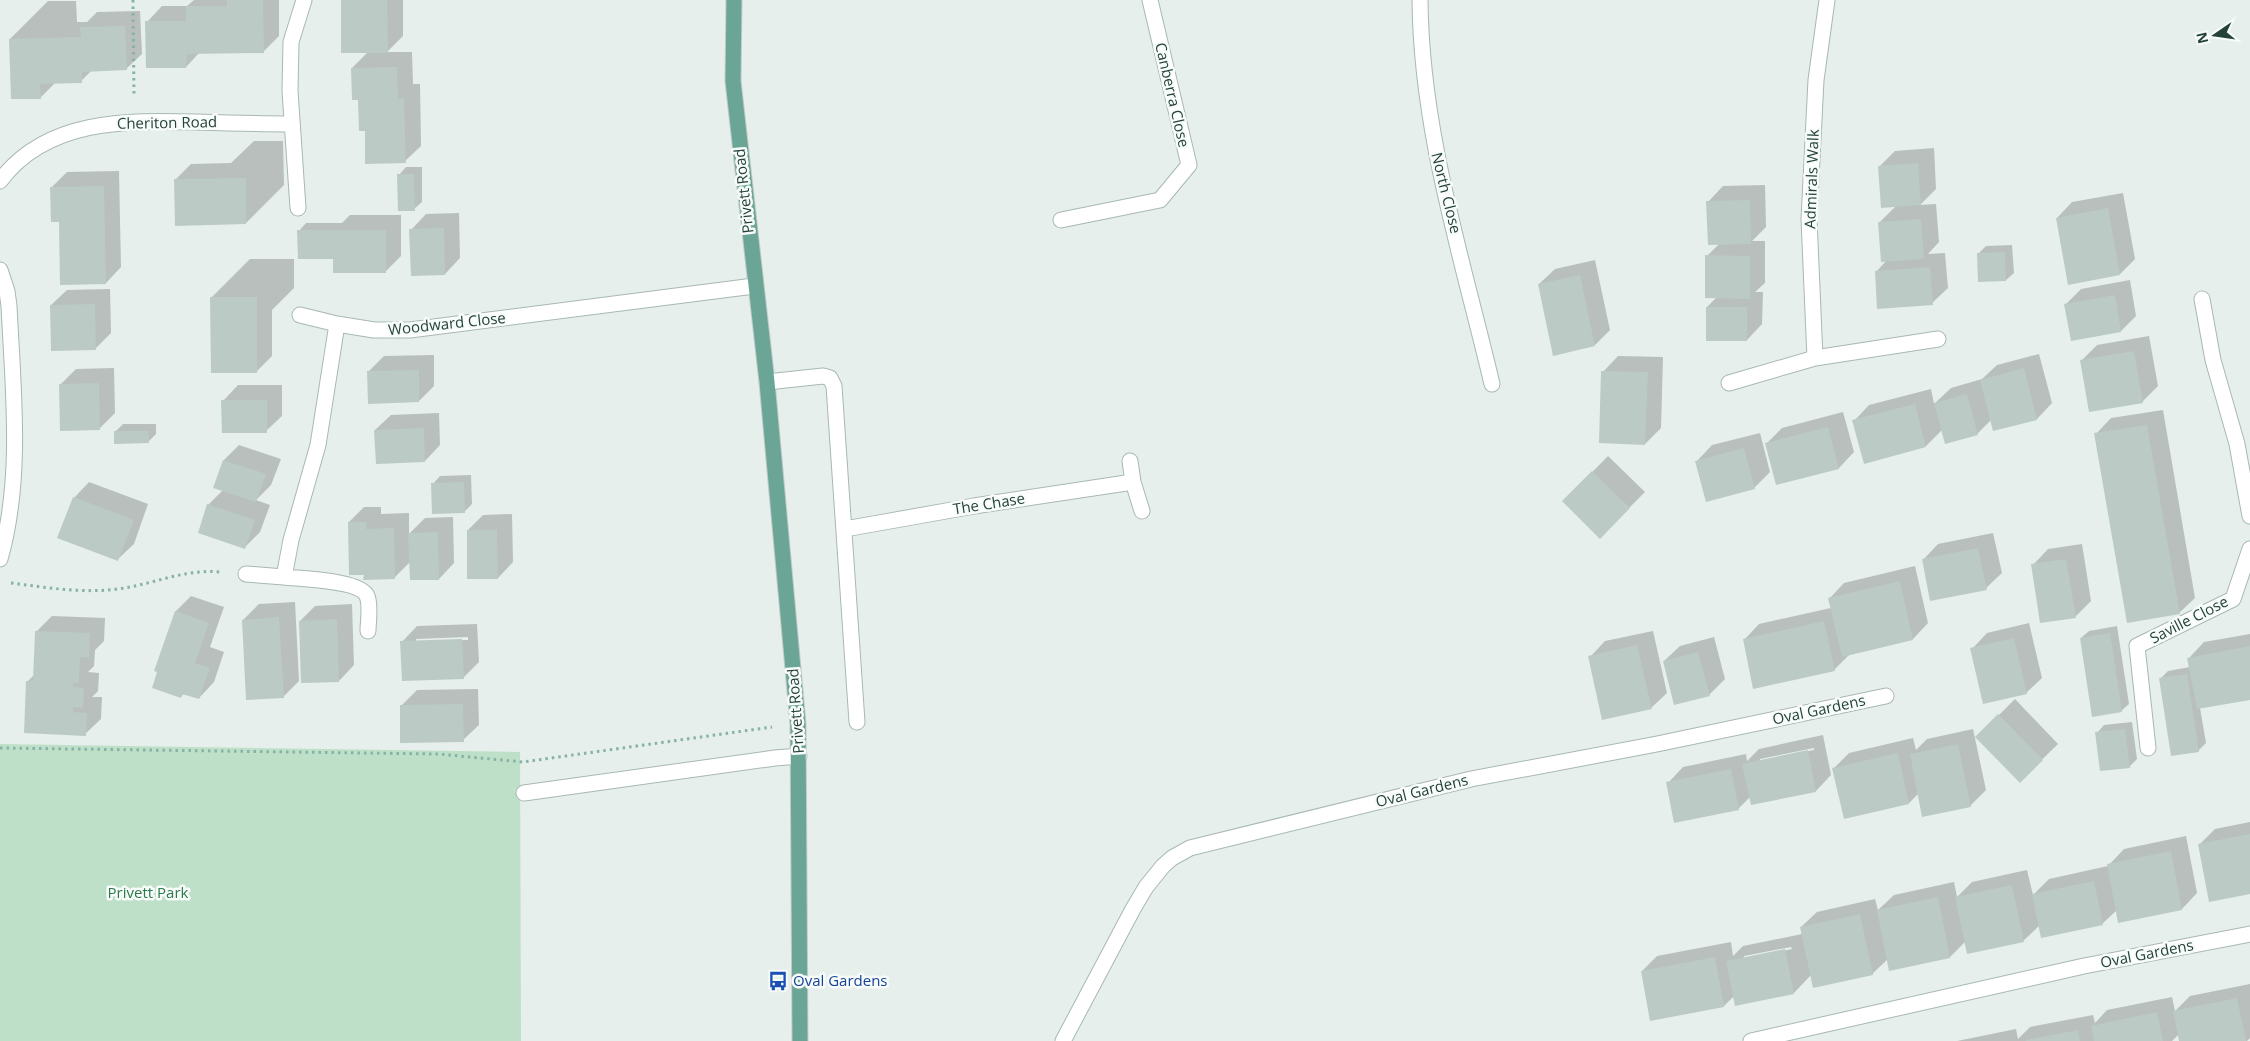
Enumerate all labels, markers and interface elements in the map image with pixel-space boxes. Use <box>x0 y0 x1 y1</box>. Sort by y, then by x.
north arrow <box>2190 10 2240 60</box>
text: N <box>2191 30 2212 46</box>
street label: Canberra Close <box>1151 40 1195 149</box>
street label: Cheriton Road <box>117 111 217 133</box>
street label: Admirals Walk <box>1799 129 1823 229</box>
street label: Privett Road <box>729 148 757 235</box>
street label: North Close <box>1427 150 1467 235</box>
street label: Woodward Close <box>387 307 507 339</box>
street label: The Chase <box>952 487 1026 519</box>
street label: Saville Close <box>2146 591 2231 647</box>
street label: Privett Road <box>782 668 808 754</box>
street label: Oval Gardens <box>1770 689 1867 729</box>
street label: Oval Gardens <box>1373 769 1470 811</box>
park label: Privett Park <box>108 882 189 902</box>
street label: Oval Gardens <box>2099 934 2195 972</box>
bus stop icon: Oval Gardens <box>767 970 789 992</box>
place label: Oval Gardens <box>793 970 888 990</box>

